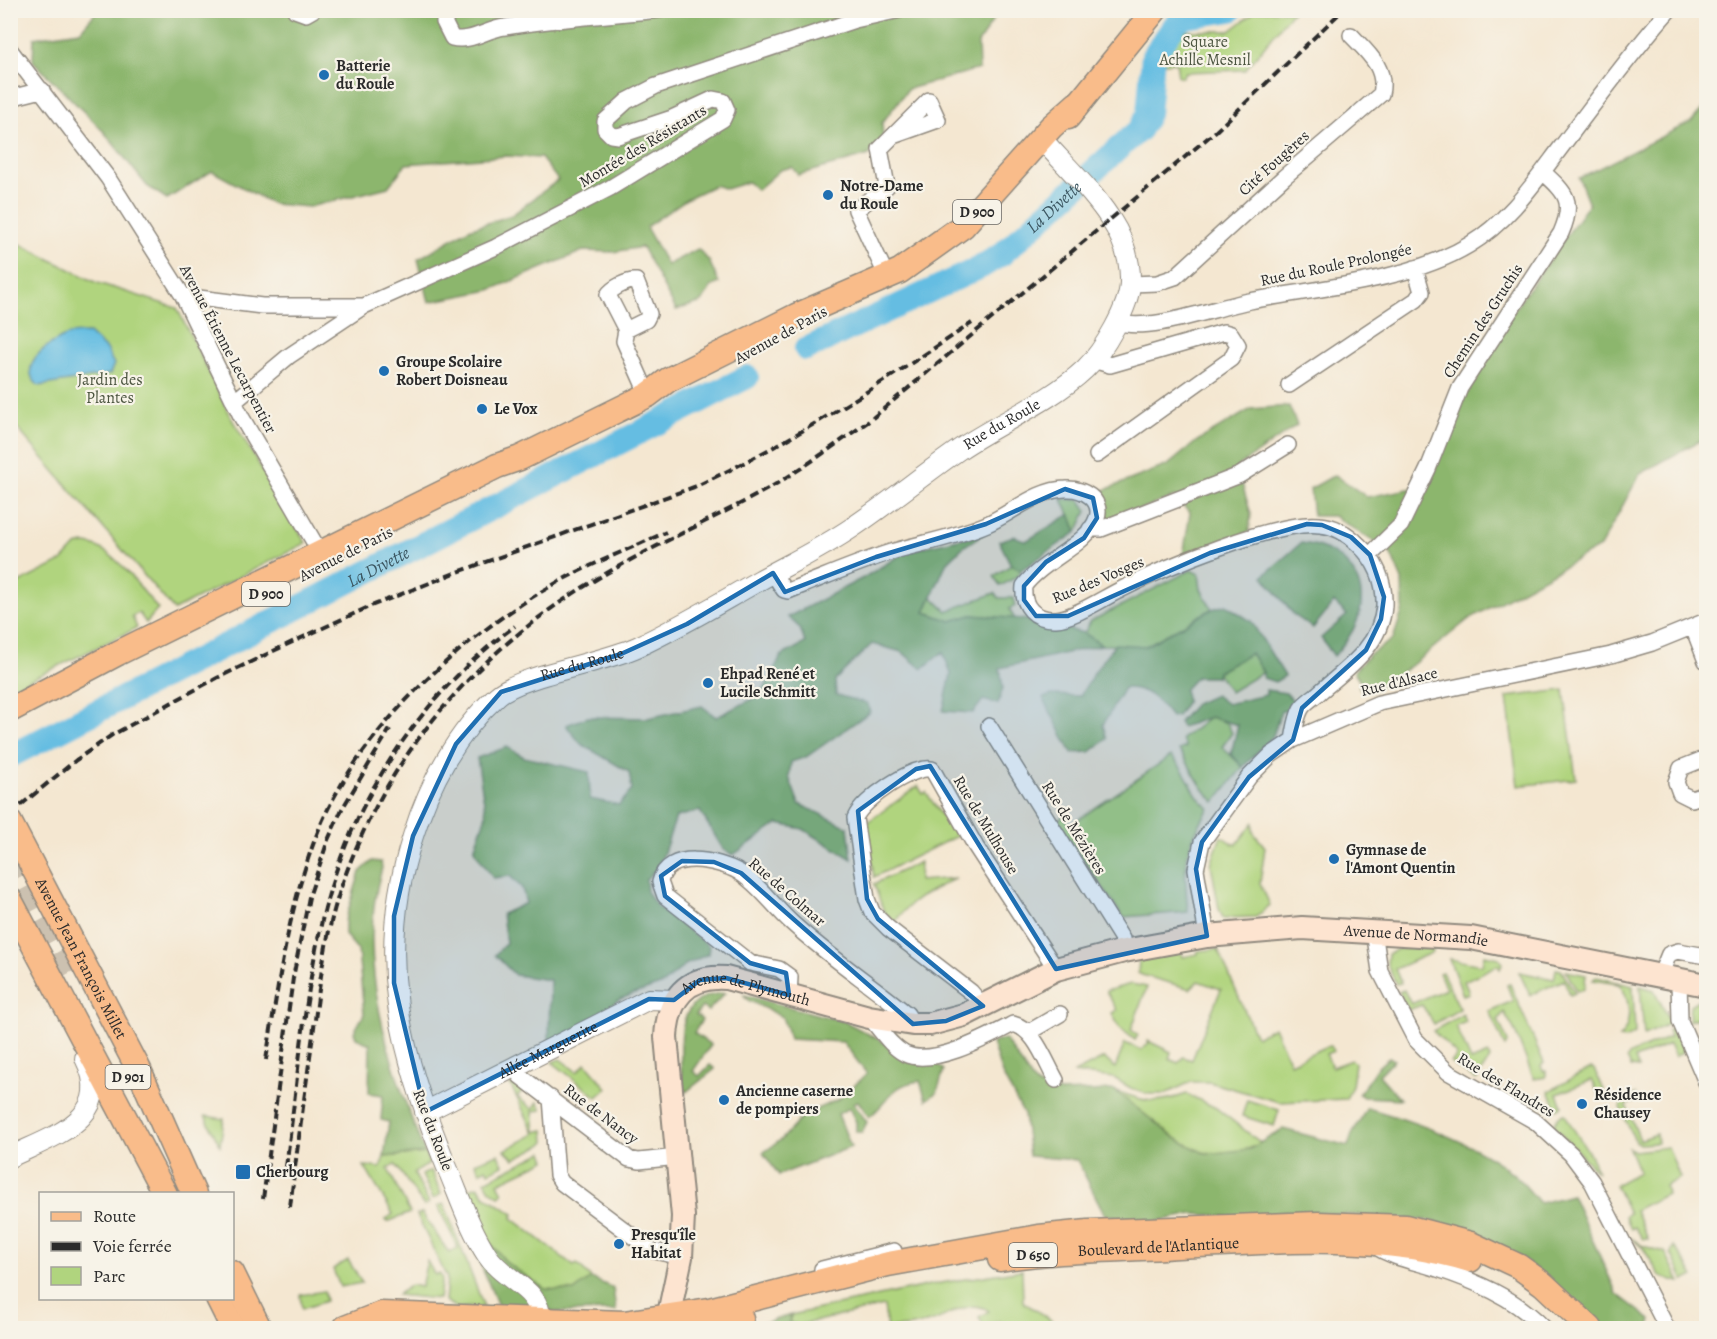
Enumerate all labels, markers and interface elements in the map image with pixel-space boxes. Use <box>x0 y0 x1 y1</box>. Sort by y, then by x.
park label: Square Achille Mesnil <box>1158 31 1251 71</box>
place label: Batterie du Roule <box>336 55 394 95</box>
marker: Batterie du Roule <box>317 68 331 82</box>
street label: Montée des Résistants <box>575 99 711 193</box>
street label: Cité Fougères <box>1234 125 1314 201</box>
place label: Notre-Dame du Roule <box>840 175 923 215</box>
water label: La Divette <box>1021 175 1087 238</box>
marker: Notre-Dame du Roule <box>821 188 835 202</box>
road number: D 900 <box>953 200 1001 224</box>
street label: Rue du Roule Prolongée <box>1258 238 1414 292</box>
street label: Avenue Étienne Lecarpentier <box>174 260 282 437</box>
street label: Chemin des Gruchis <box>1438 260 1528 382</box>
street label: Avenue de Paris <box>730 300 831 370</box>
place label: Groupe Scolaire Robert Doisneau <box>396 351 508 391</box>
marker: Groupe Scolaire Robert Doisneau <box>377 364 391 378</box>
park label: Jardin des Plantes <box>77 369 143 409</box>
street label: Rue du Roule <box>959 393 1044 455</box>
place label: Le Vox <box>494 398 538 420</box>
marker: Le Vox <box>475 402 489 416</box>
street label: Avenue de Paris <box>294 521 397 588</box>
water label: La Divette <box>343 540 414 593</box>
street label: Rue des Vosges <box>1048 551 1148 609</box>
road number: D 900 <box>242 582 290 606</box>
street label: Rue du Roule <box>537 642 627 687</box>
street label: Rue d'Alsace <box>1358 662 1440 702</box>
place label: Ehpad René et Lucile Schmitt <box>720 663 816 703</box>
marker: Ehpad René et Lucile Schmitt <box>701 676 715 690</box>
street label: Rue de Mulhouse <box>948 771 1024 879</box>
street label: Rue de Mézières <box>1037 777 1111 879</box>
place label: Gymnase de l'Amont Quentin <box>1346 839 1456 879</box>
street label: Rue de Colmar <box>744 852 830 932</box>
marker: Gymnase de l'Amont Quentin <box>1327 852 1341 866</box>
street label: Avenue Jean François Millet <box>29 873 132 1043</box>
street label: Avenue de Normandie <box>1342 919 1490 952</box>
street label: Avenue de Plymouth <box>675 967 813 1012</box>
street label: Allée Marguerite <box>494 1016 602 1085</box>
street label: Rue des Flandres <box>1453 1047 1559 1123</box>
road number: D 901 <box>106 1065 150 1089</box>
street label: Rue de Nancy <box>559 1079 644 1150</box>
place label: Ancienne caserne de pompiers <box>735 1080 853 1120</box>
place label: Résidence Chausey <box>1594 1084 1661 1124</box>
street label: Rue du Roule <box>407 1086 459 1174</box>
marker: Ancienne caserne de pompiers <box>717 1093 731 1107</box>
marker: Résidence Chausey <box>1575 1097 1589 1111</box>
place label: Cherbourg <box>256 1161 329 1183</box>
marker: Cherbourg <box>234 1163 252 1181</box>
legend <box>39 1192 234 1300</box>
text: Route <box>93 1204 136 1228</box>
place label: Presqu'île Habitat <box>631 1224 696 1264</box>
street label: Boulevard de l'Atlantique <box>1077 1232 1240 1262</box>
text: Voie ferrée <box>92 1234 172 1258</box>
marker: Presqu'île Habitat <box>612 1237 626 1251</box>
road number: D 650 <box>1009 1243 1057 1267</box>
text: Parc <box>93 1264 125 1288</box>

